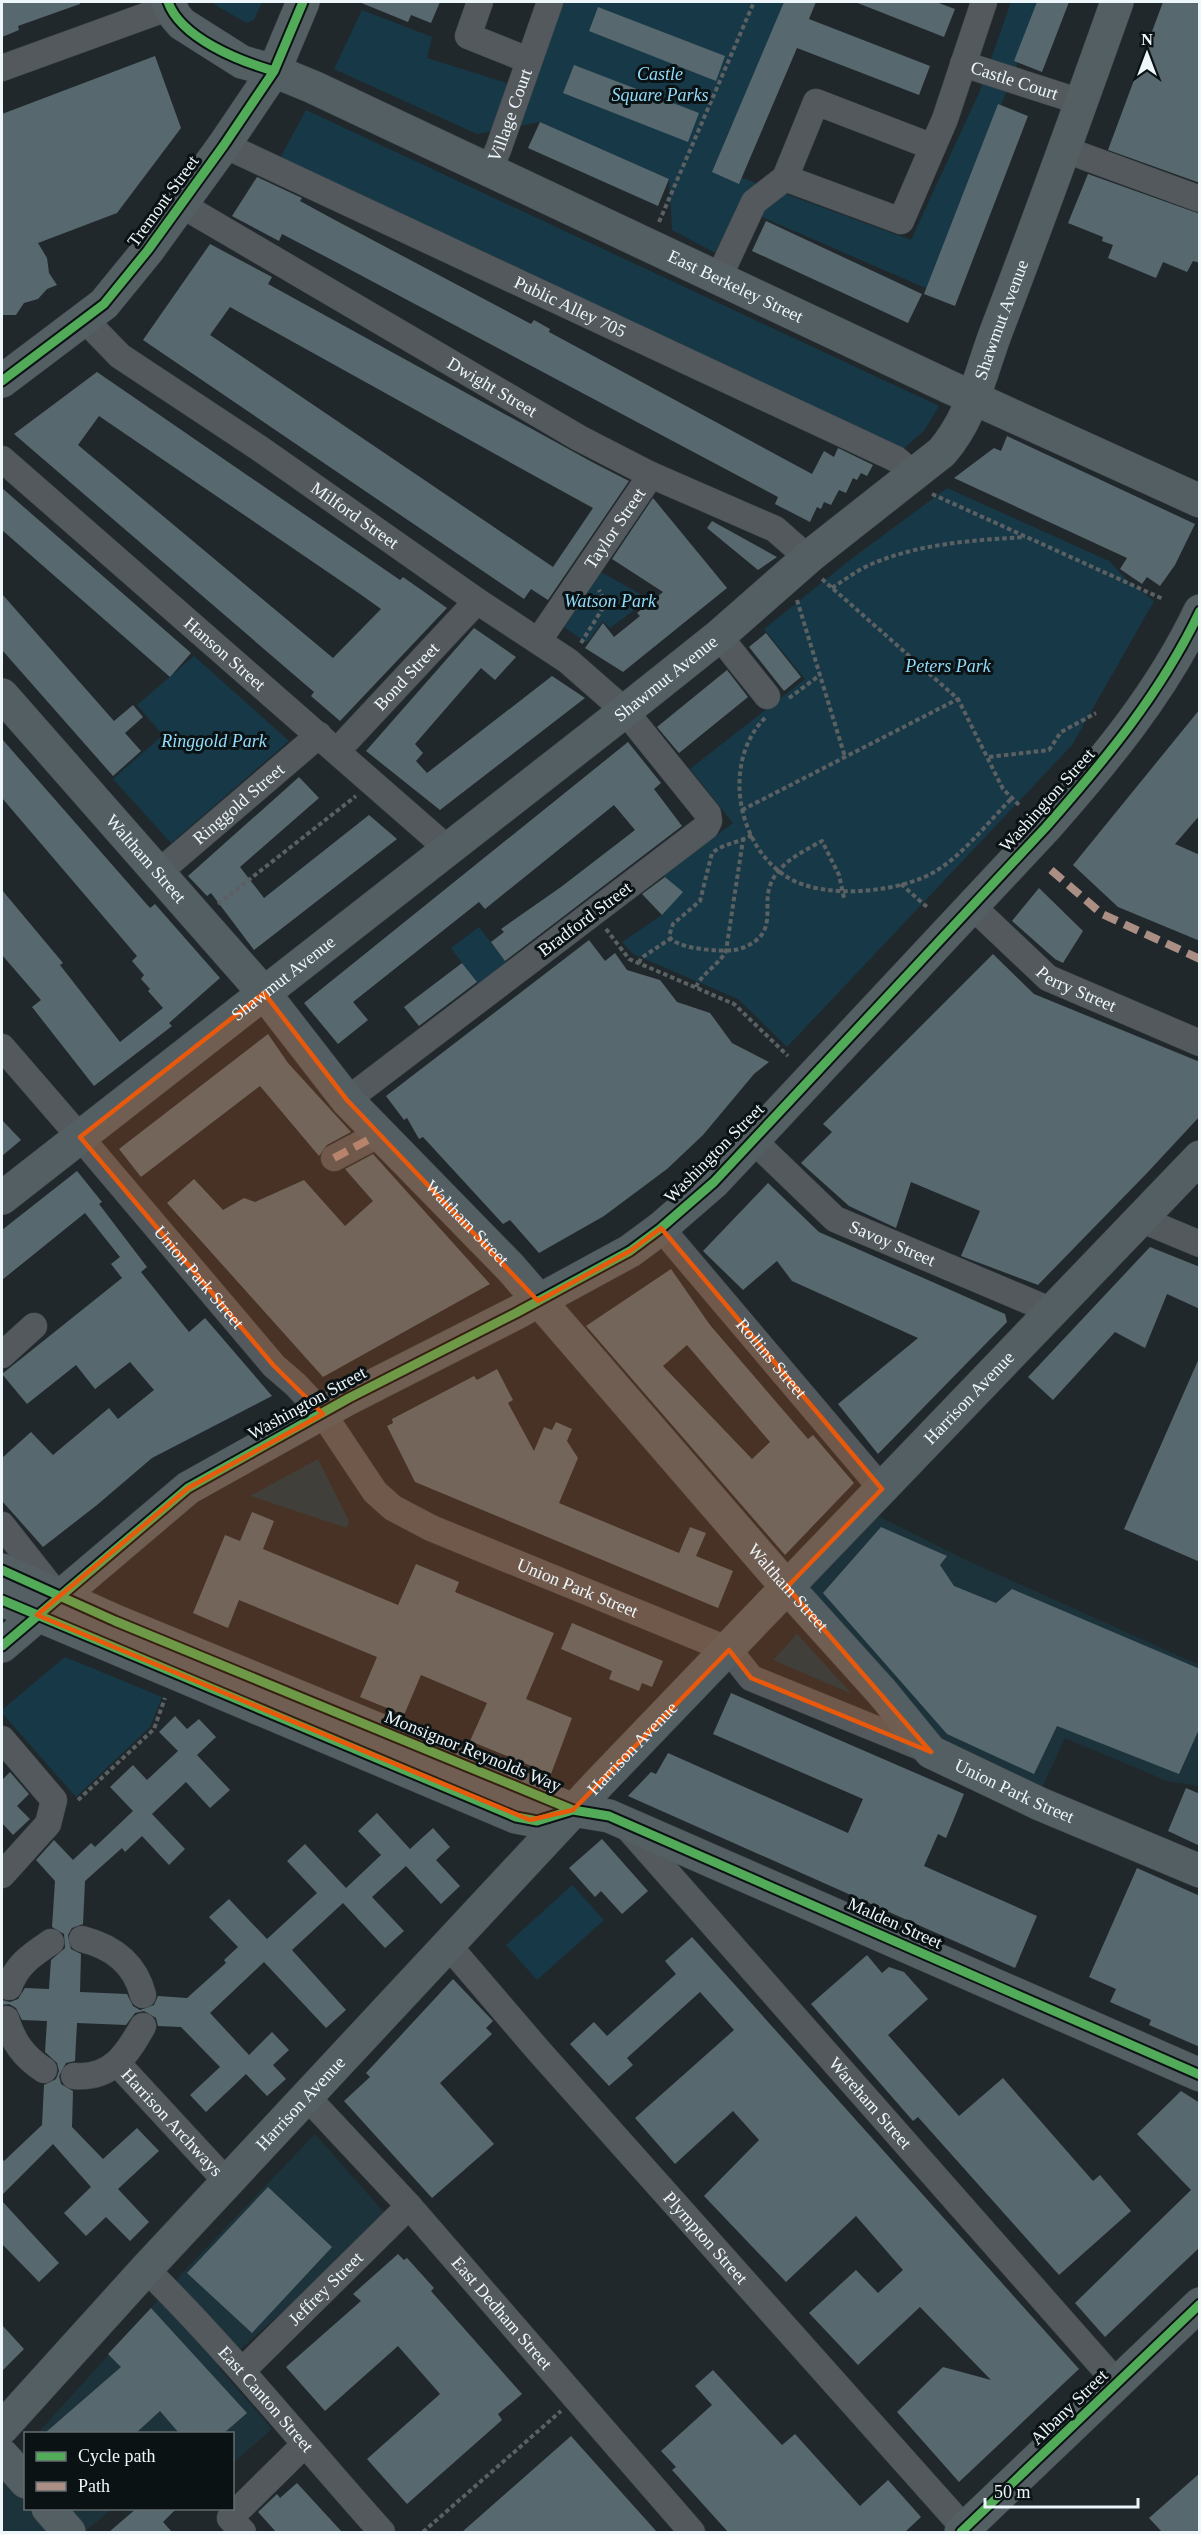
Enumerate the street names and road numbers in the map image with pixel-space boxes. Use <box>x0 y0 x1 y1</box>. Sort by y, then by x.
street label: Castle Court <box>968 57 1061 104</box>
street label: Village Court <box>484 66 536 165</box>
street label: Tremont Street <box>123 151 203 251</box>
street label: East Berkeley Street <box>665 246 806 327</box>
street label: Shawmut Avenue <box>970 257 1032 382</box>
street label: Public Alley 705 <box>511 272 629 341</box>
street label: Dwight Street <box>444 353 541 421</box>
street label: Milford Street <box>307 478 403 553</box>
street label: Taylor Street <box>580 484 649 573</box>
street label: Hanson Street <box>180 613 270 695</box>
street label: Shawmut Avenue <box>610 631 721 726</box>
street label: Bond Street <box>370 638 443 715</box>
street label: Washington Street <box>995 744 1099 856</box>
street label: Ringgold Street <box>189 759 288 849</box>
street label: Waltham Street <box>102 810 190 907</box>
street label: Bradford Street <box>534 877 636 961</box>
street label: Shawmut Avenue <box>227 931 339 1025</box>
street label: Perry Street <box>1032 962 1119 1016</box>
street label: Washington Street <box>660 1099 768 1207</box>
street label: Waltham Street <box>421 1176 513 1270</box>
street label: Savoy Street <box>846 1216 938 1270</box>
street label: Union Park Street <box>150 1222 248 1333</box>
street label: Rollins Street <box>732 1314 811 1403</box>
street label: Harrison Avenue <box>920 1347 1018 1448</box>
street label: Washington Street <box>244 1362 370 1444</box>
street label: Waltham Street <box>744 1539 833 1636</box>
street label: Union Park Street <box>514 1554 641 1622</box>
street label: Harrison Avenue <box>583 1698 682 1799</box>
street label: Monsignor Reynolds Way <box>382 1706 564 1796</box>
street label: Union Park Street <box>952 1755 1077 1827</box>
street label: Malden Street <box>845 1893 945 1953</box>
street label: Harrison Avenue <box>252 2052 349 2154</box>
street label: Wareham Street <box>825 2053 916 2153</box>
street label: Harrison Archways <box>117 2064 227 2180</box>
street label: Plympton Street <box>659 2188 752 2288</box>
street label: Jeffrey Street <box>284 2248 367 2329</box>
street label: East Dedham Street <box>447 2252 556 2374</box>
street label: East Canton Street <box>214 2342 318 2456</box>
street label: Albany Street <box>1026 2365 1112 2449</box>

